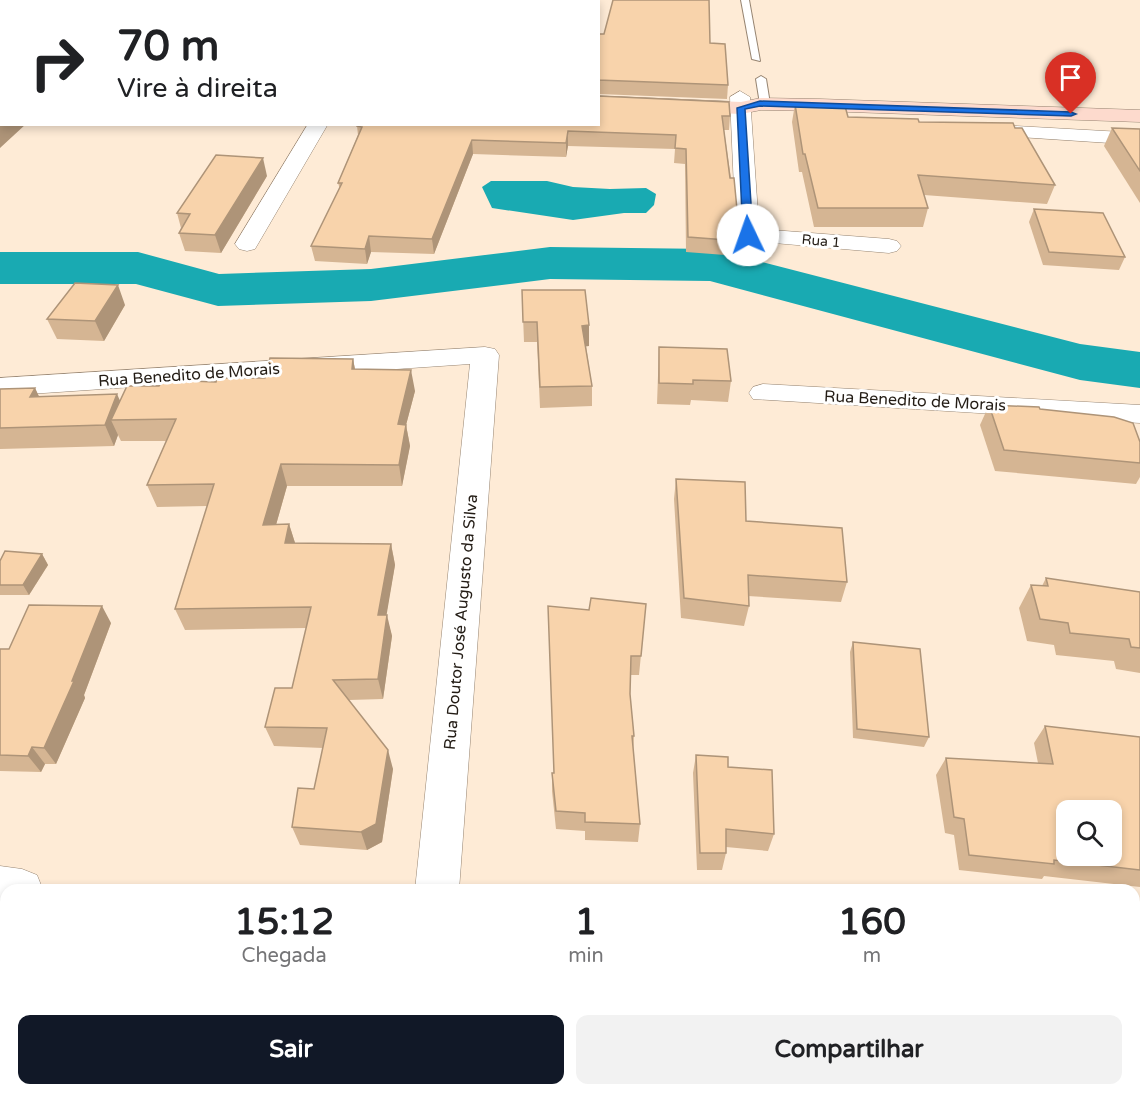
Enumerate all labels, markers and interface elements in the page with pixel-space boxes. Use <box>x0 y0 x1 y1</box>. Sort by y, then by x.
text: 70 m <box>117 21 219 72</box>
icon: right <box>18 24 96 102</box>
pin <box>1045 52 1096 114</box>
icon: arrive <box>1054 61 1087 94</box>
text: Vire à direita <box>117 72 278 105</box>
position arrow <box>716 203 780 267</box>
street label: Rua 1 <box>801 231 841 251</box>
street label: Rua Benedito de Morais <box>97 359 281 391</box>
street label: Rua Benedito de Morais <box>824 386 1006 416</box>
street label: Rua Doutor José Augusto da Silva <box>440 493 482 751</box>
map controls <box>1056 800 1122 866</box>
button: search <box>1056 800 1122 866</box>
text: 15:12 <box>234 901 334 944</box>
text: 1 <box>575 901 597 944</box>
text: 160 <box>838 901 906 944</box>
text: Chegada <box>242 944 327 968</box>
text: min <box>568 944 604 968</box>
text: m <box>863 944 881 968</box>
button: Sair <box>18 1015 564 1084</box>
button: Compartilhar <box>576 1015 1122 1084</box>

